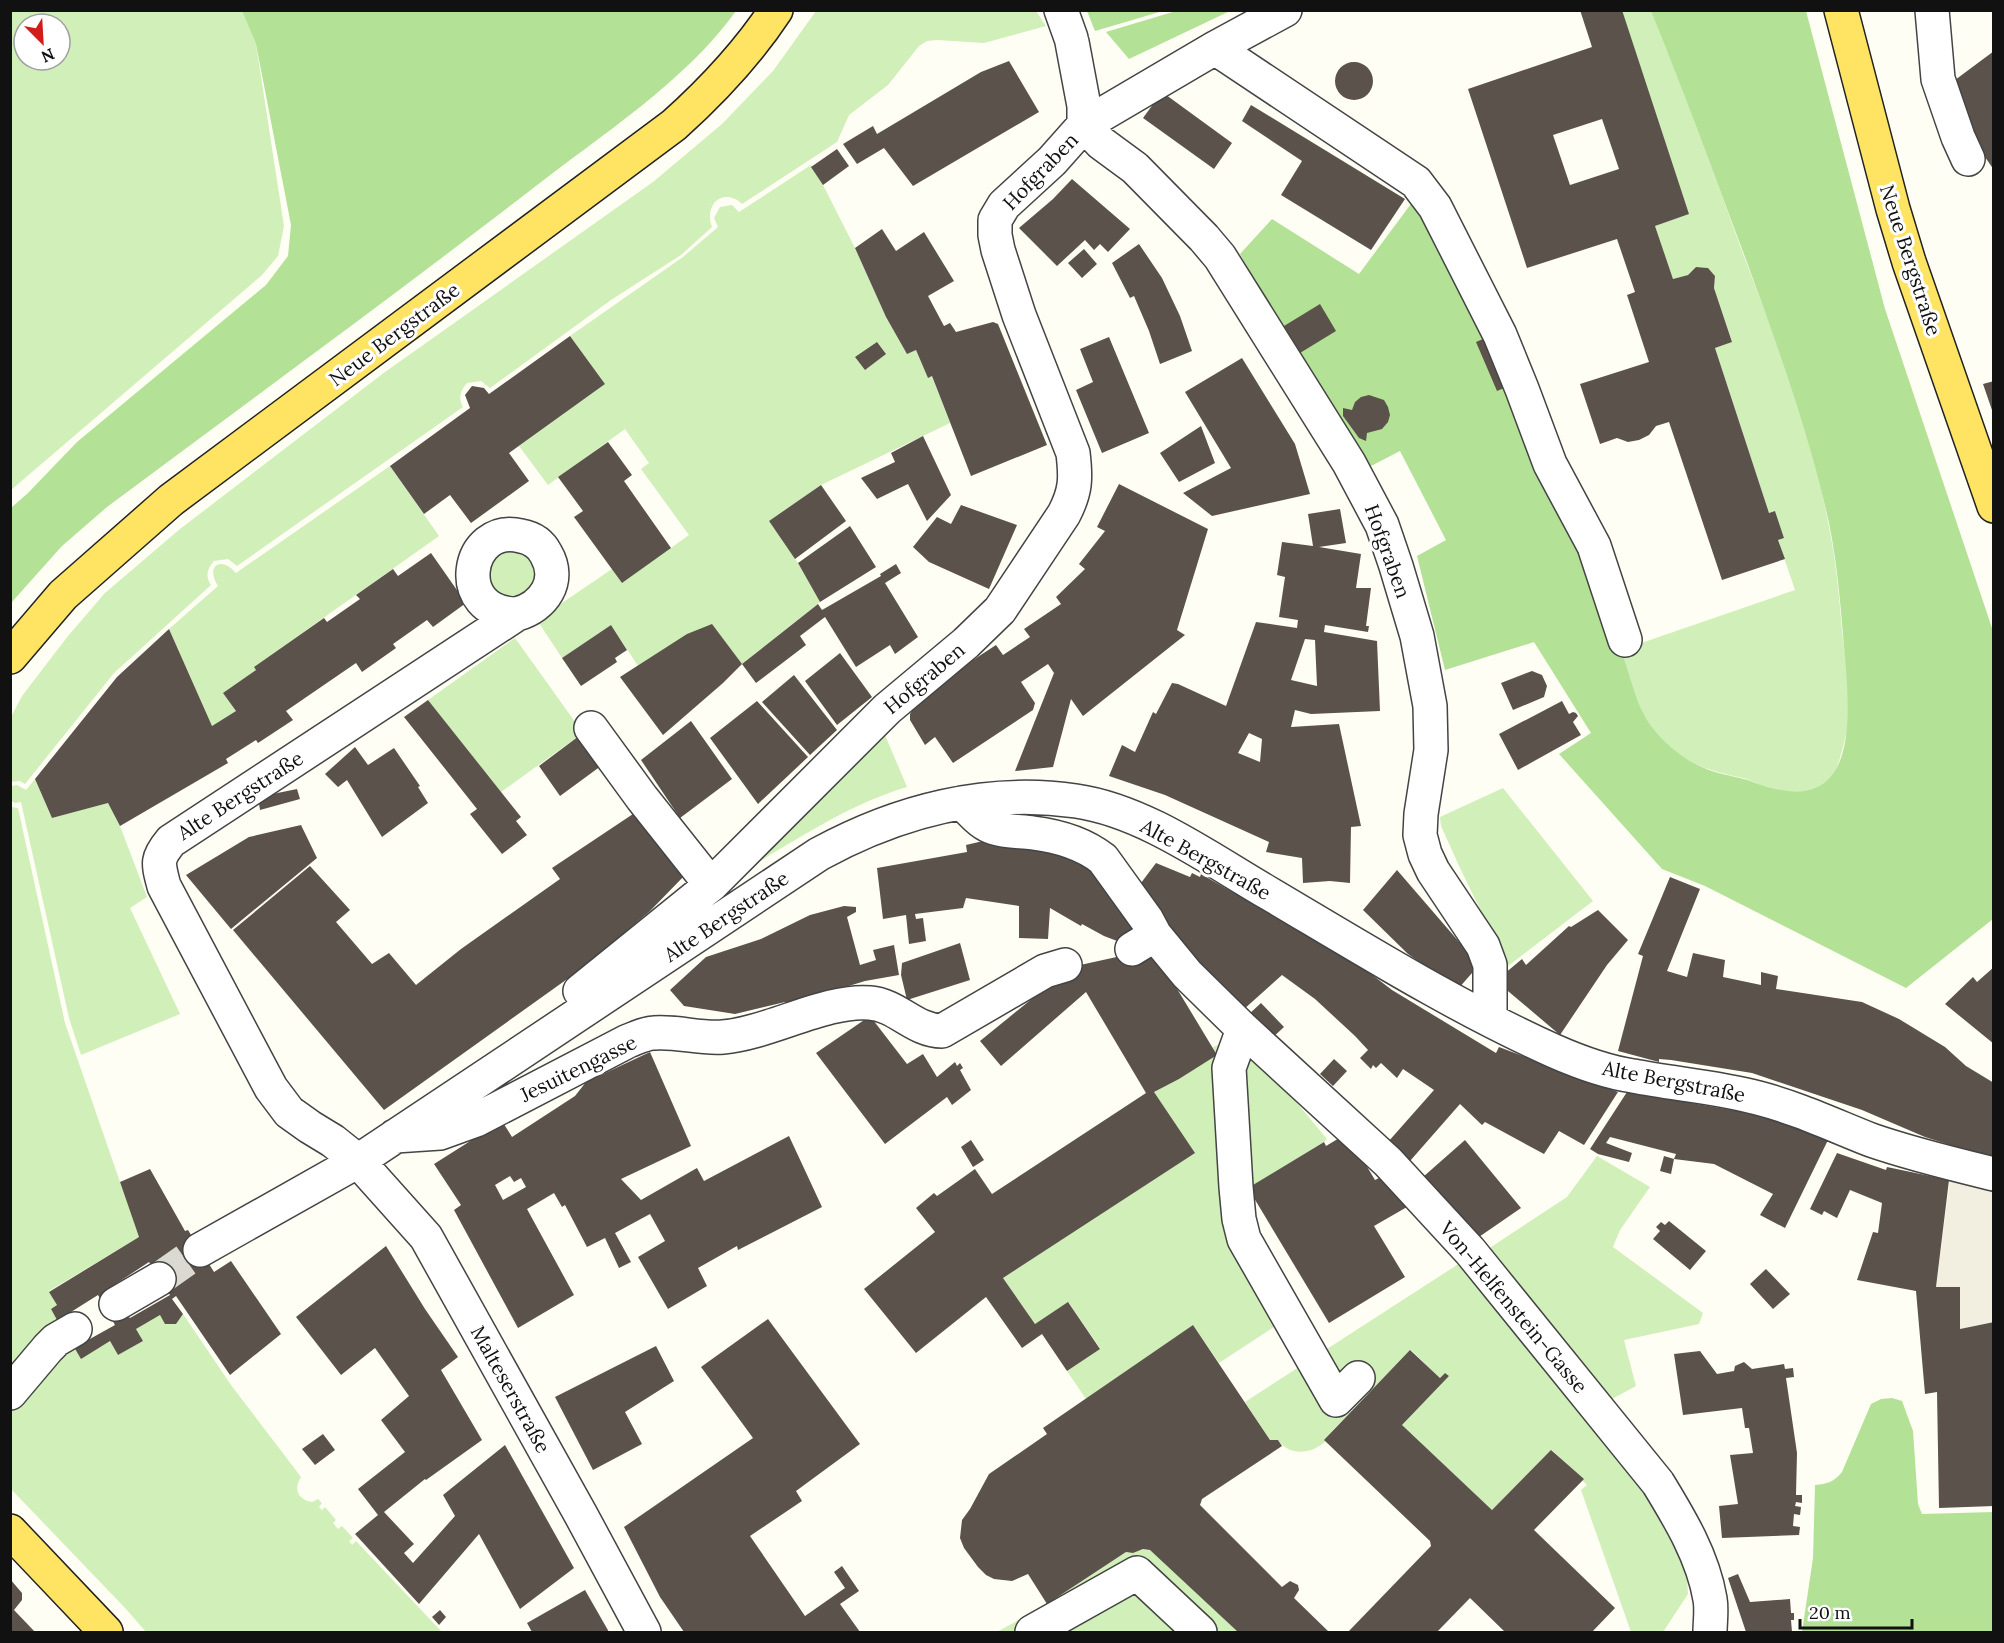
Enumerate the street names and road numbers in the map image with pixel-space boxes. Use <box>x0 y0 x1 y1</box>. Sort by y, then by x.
street label: Hofgraben <box>997 127 1083 215</box>
street label: Neue Bergstraße <box>1875 181 1947 339</box>
street label: Neue Bergstraße <box>324 277 464 391</box>
street label: Hofgraben <box>1360 501 1416 601</box>
street label: Hofgraben <box>878 637 970 719</box>
street label: Alte Bergstraße <box>172 745 308 846</box>
street label: Alte Bergstraße <box>1136 812 1276 905</box>
street label: Alte Bergstraße <box>658 865 793 967</box>
street label: Jesuitengasse <box>515 1029 641 1107</box>
street label: Alte Bergstraße <box>1599 1055 1748 1107</box>
street label: Von-Helfenstein-Gasse <box>1434 1215 1593 1398</box>
street label: Malteserstraße <box>466 1321 556 1457</box>

